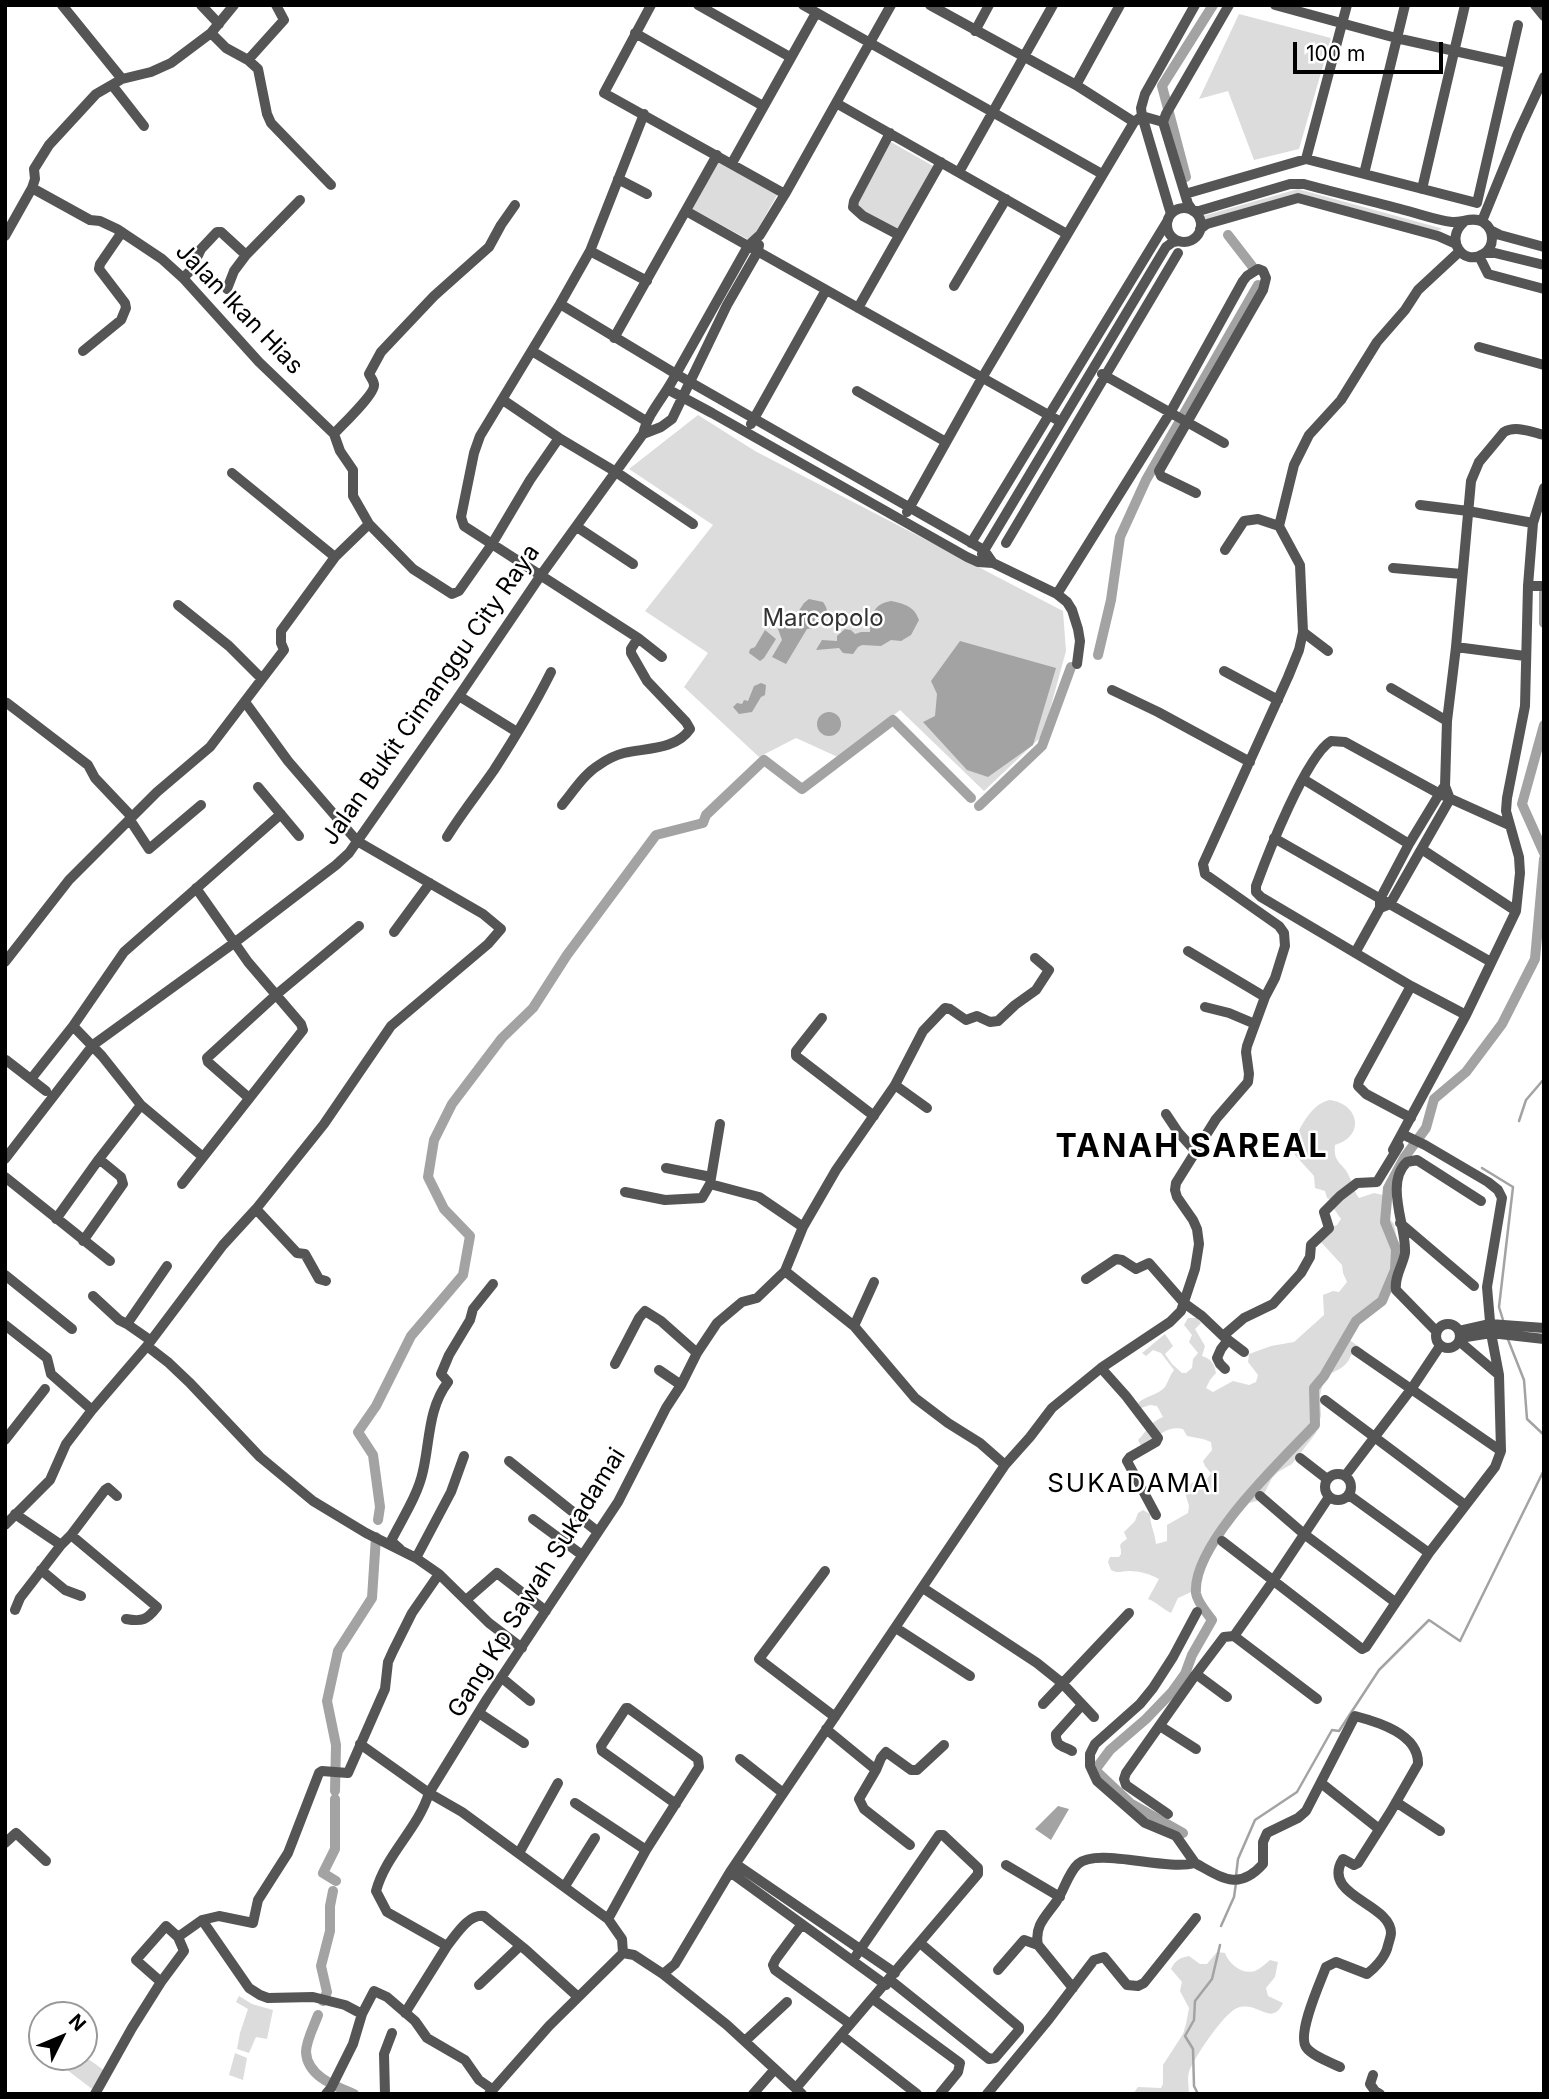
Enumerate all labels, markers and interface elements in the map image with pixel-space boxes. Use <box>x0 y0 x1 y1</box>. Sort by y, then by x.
scale bar <box>1297 28 1448 72</box>
text: 100 m <box>1306 41 1365 66</box>
street label: Jalan Ikan Hias <box>169 237 309 381</box>
street label: Jalan Bukit Cimanggu City Raya <box>316 539 546 851</box>
park label: Marcopolo <box>762 605 884 633</box>
district label: TANAH SAREAL <box>1057 1128 1327 1166</box>
street label: Gang Kp Sawah Sukadamai <box>442 1443 632 1723</box>
district label: SUKADAMAI <box>1048 1468 1220 1500</box>
north arrow <box>28 2001 98 2071</box>
text: N <box>64 2010 91 2036</box>

